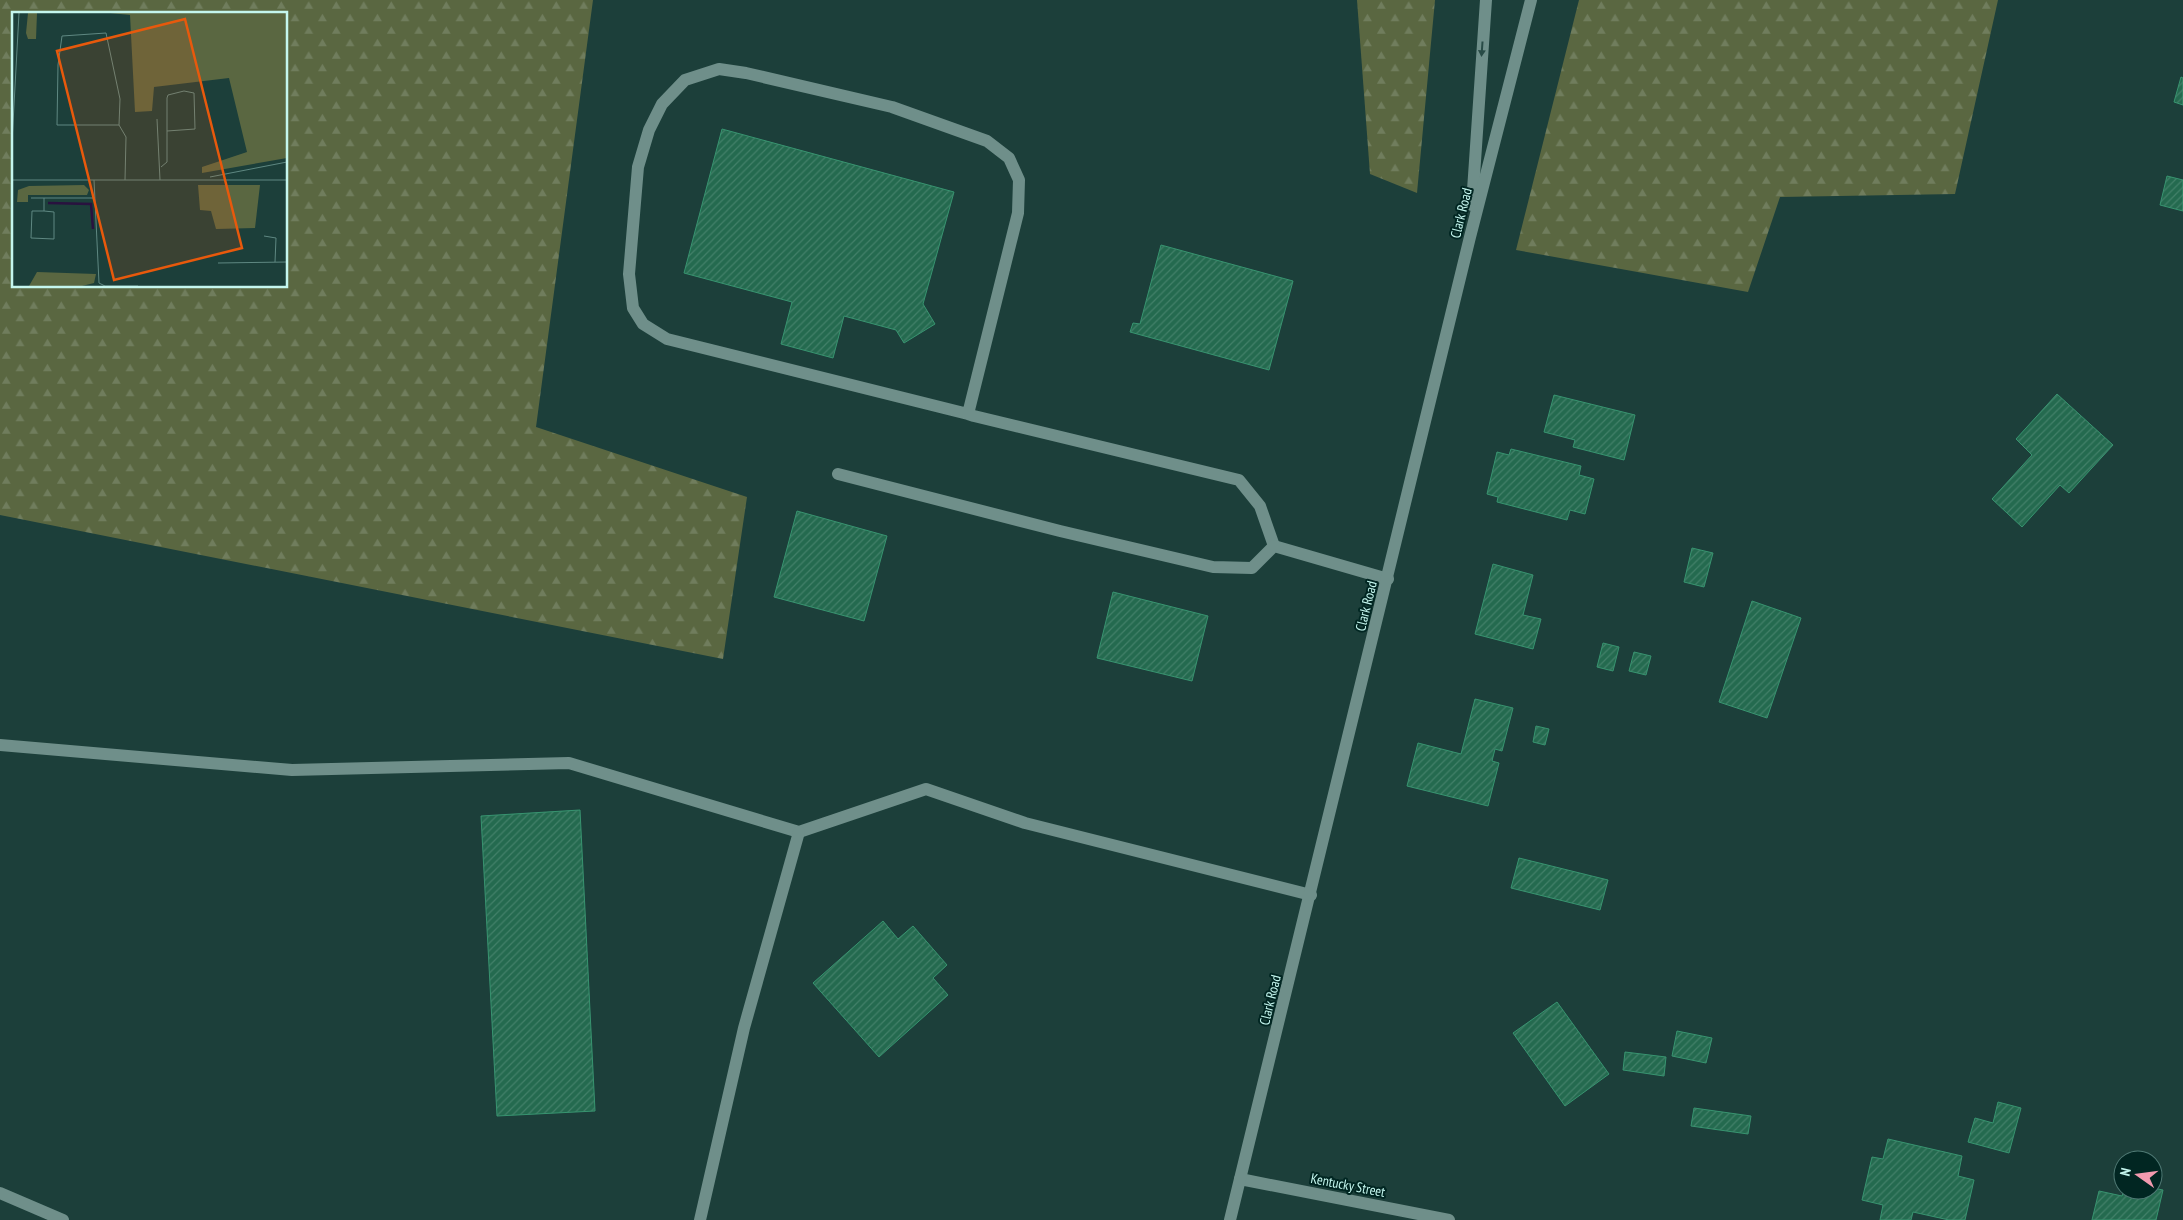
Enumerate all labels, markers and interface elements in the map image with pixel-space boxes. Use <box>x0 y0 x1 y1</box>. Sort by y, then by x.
inset map <box>12 12 288 288</box>
one-way arrow <box>1478 41 1486 57</box>
street label: Clark Road <box>1446 186 1476 240</box>
street label: Clark Road <box>1351 579 1381 633</box>
street label: Clark Road <box>1255 973 1285 1027</box>
north arrow <box>2113 1150 2163 1200</box>
text: N <box>2116 1166 2135 1178</box>
street label: Kentucky Street <box>1309 1169 1387 1201</box>

